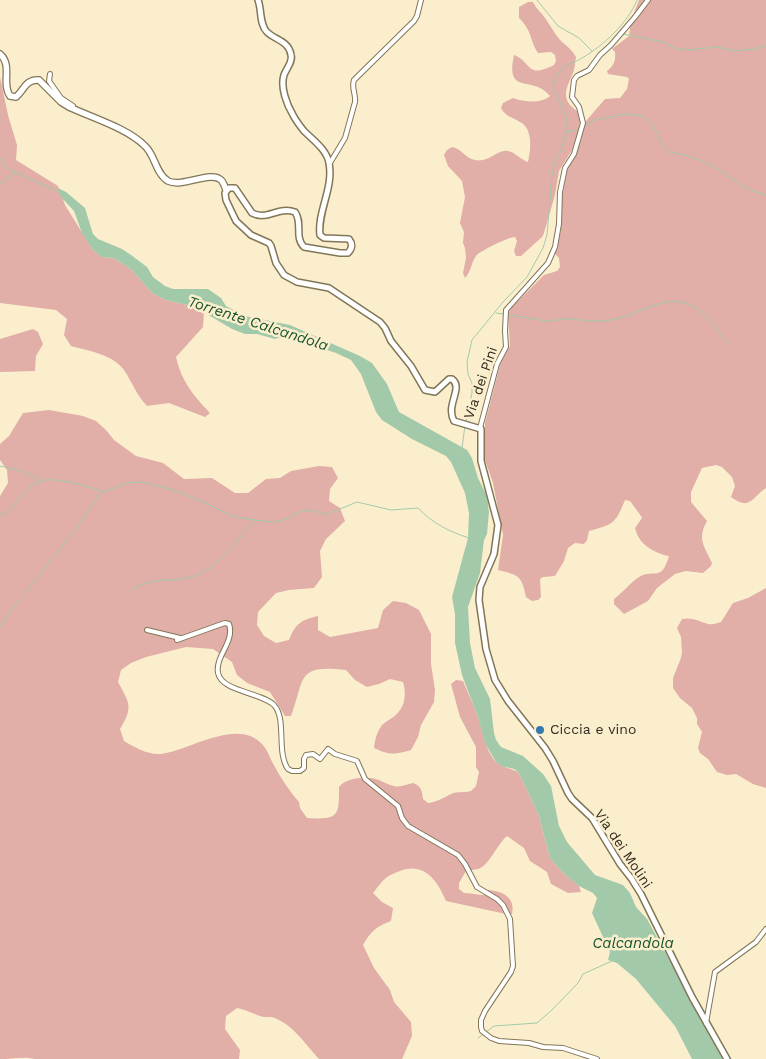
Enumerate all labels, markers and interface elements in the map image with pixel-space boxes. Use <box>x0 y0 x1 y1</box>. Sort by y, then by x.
water label: Torrente Calcandola <box>186 293 330 355</box>
street label: Via dei Pini <box>461 345 501 421</box>
place label: Ciccia e vino <box>550 722 636 738</box>
marker: Ciccia e vino <box>534 724 546 736</box>
street label: Via dei Molini <box>590 806 656 892</box>
water label: Calcandola <box>592 935 674 953</box>

